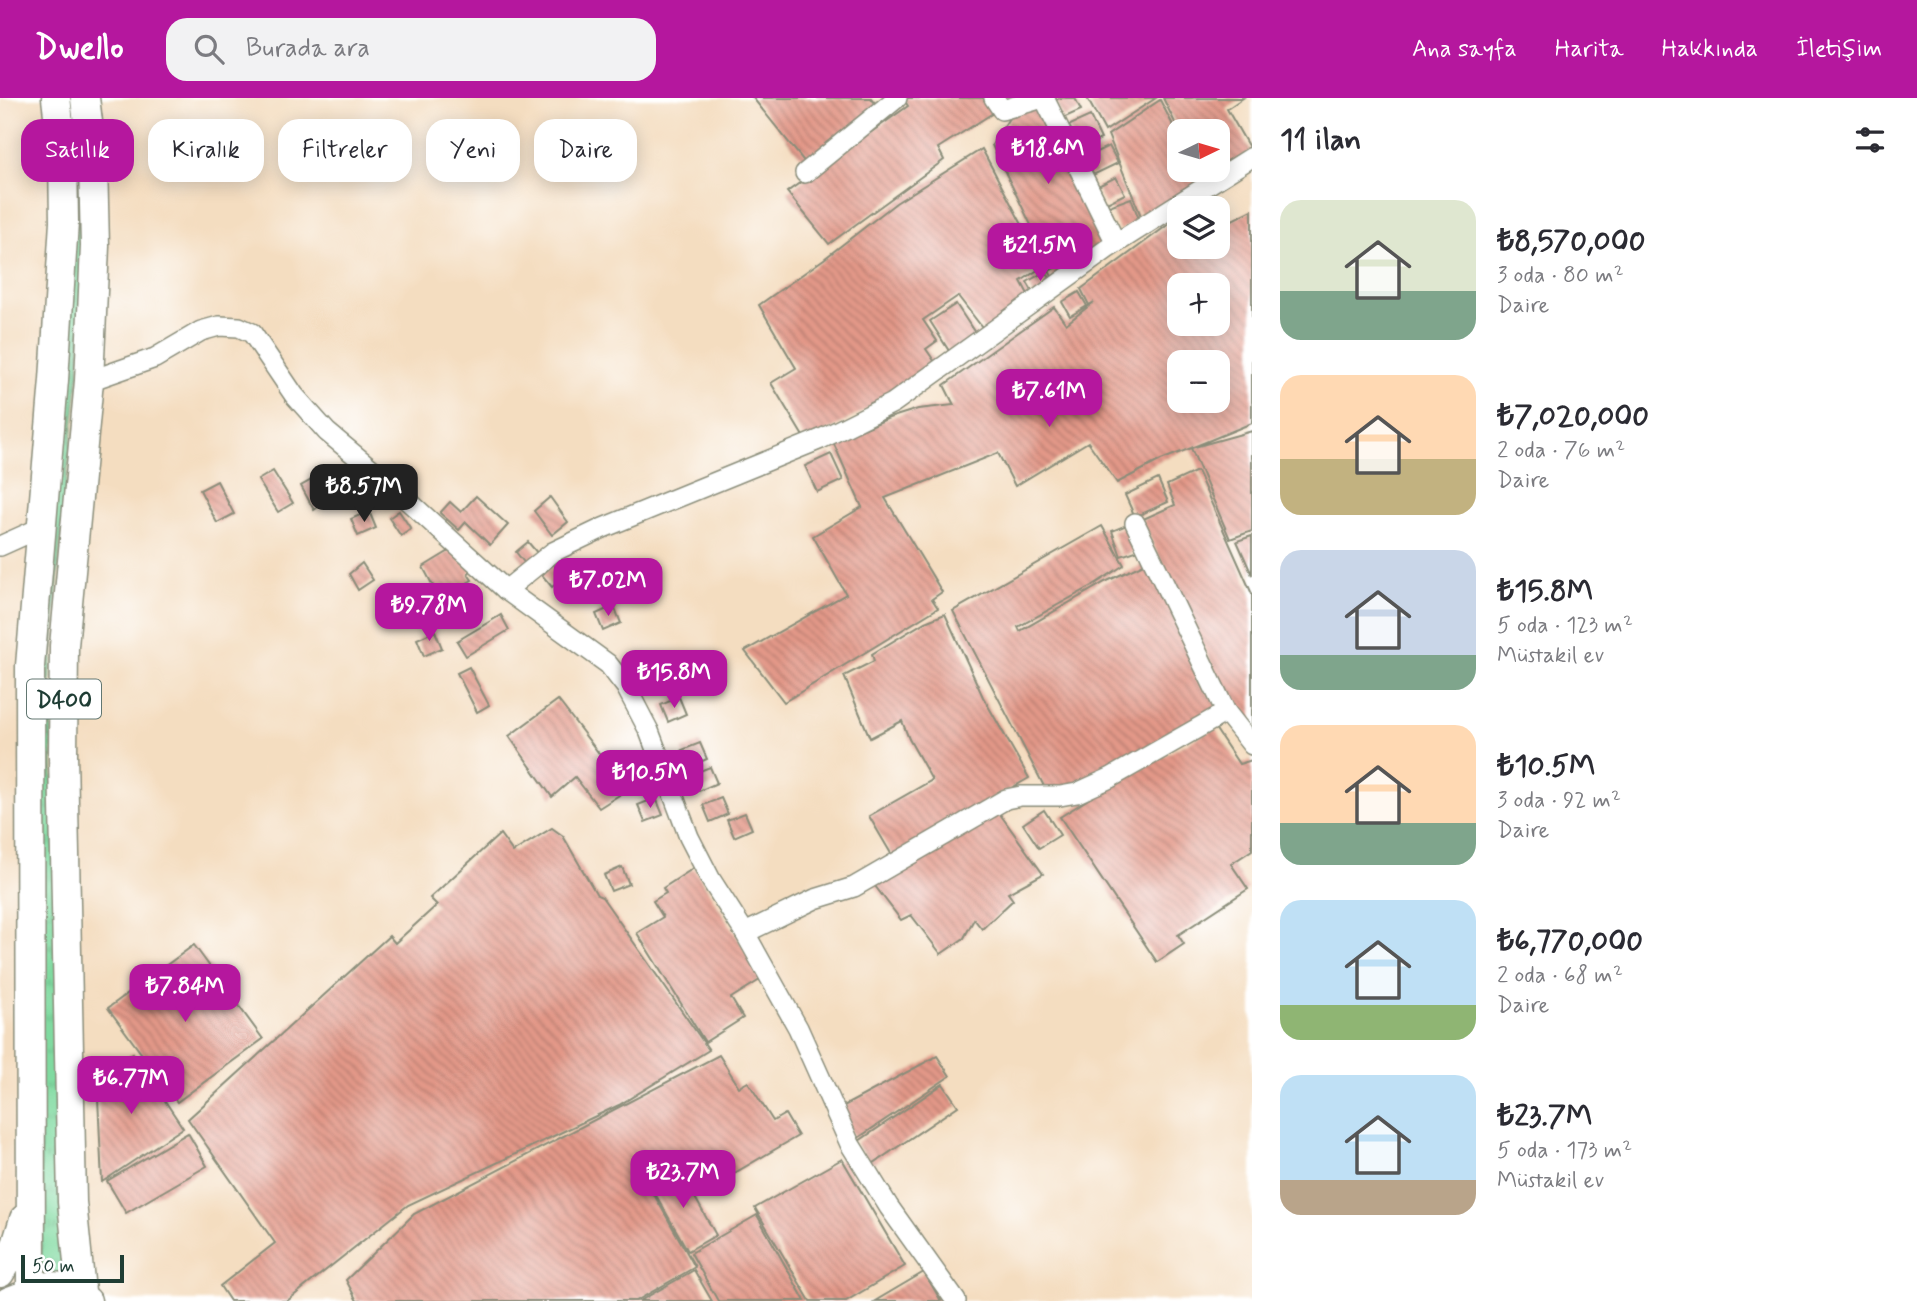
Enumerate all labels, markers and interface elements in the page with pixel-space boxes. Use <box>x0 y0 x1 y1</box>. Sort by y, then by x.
search box <box>166 18 656 81</box>
text: Dwello <box>35 27 124 71</box>
icon: search <box>190 30 228 68</box>
text: Burada ara <box>246 32 370 66</box>
text: Ana sayfa <box>1412 34 1517 65</box>
text: Harita <box>1555 34 1624 65</box>
text: Hakkında <box>1662 34 1758 65</box>
text: İletişim <box>1796 34 1882 65</box>
chip: Satılık <box>21 119 134 182</box>
chip: Kiralık <box>148 119 264 182</box>
chip: Filtreler <box>278 119 412 182</box>
chip: Yeni <box>426 119 520 182</box>
chip: Daire <box>534 119 637 182</box>
north arrow <box>1167 119 1230 182</box>
map controls <box>1167 119 1230 413</box>
text: 11 ilan <box>1280 121 1361 160</box>
icon: filters <box>1851 121 1889 159</box>
pin: ₺18.6M <box>991 126 1105 186</box>
text: ₺18.6M <box>1012 134 1084 164</box>
button: layers <box>1167 196 1230 259</box>
text: ₺8,570,000 <box>1497 222 1646 261</box>
pin: ₺21.5M <box>983 223 1097 283</box>
icon: home <box>1336 228 1420 312</box>
text: ₺21.5M <box>1003 231 1077 261</box>
text: 3 oda · 80 m² <box>1497 261 1624 291</box>
button: + <box>1167 273 1230 336</box>
text: Daire <box>1497 291 1549 321</box>
button: − <box>1167 350 1230 413</box>
pin: ₺7.61M <box>992 370 1106 429</box>
text: ₺7.61M <box>1012 377 1086 407</box>
text: ₺7,020,000 <box>1497 397 1649 436</box>
icon: home <box>1336 403 1420 487</box>
text: 2 oda · 76 m² <box>1497 436 1625 466</box>
pin: ₺8.57M <box>307 464 421 524</box>
text: Daire <box>1497 466 1549 496</box>
text: ₺8.57M <box>326 472 402 502</box>
pin: ₺7.02M <box>551 559 665 618</box>
text: ₺7.02M <box>569 566 647 596</box>
text: ₺15.8M <box>1497 572 1593 611</box>
icon: home <box>1336 578 1420 662</box>
pin: ₺9.78M <box>372 584 486 643</box>
text: ₺9.78M <box>391 591 467 621</box>
text: 5 oda · 123 m² <box>1497 611 1633 641</box>
text: Müstakil ev <box>1497 641 1604 671</box>
pin: ₺15.8M <box>617 650 731 710</box>
text: ₺15.8M <box>637 658 711 688</box>
road number: D400 <box>27 680 101 719</box>
text: ₺10.5M <box>1497 747 1595 786</box>
pin: ₺10.5M <box>593 750 707 810</box>
icon: home <box>1336 753 1420 837</box>
text: ₺10.5M <box>612 758 688 788</box>
text: 3 oda · 92 m² <box>1497 786 1621 816</box>
text: Daire <box>1497 816 1549 846</box>
text: ₺6,770,000 <box>1497 922 1643 961</box>
icon: home <box>1336 928 1420 1012</box>
text: 2 oda · 68 m² <box>1497 961 1623 991</box>
pin: ₺7.84M <box>128 964 242 1024</box>
text: ₺7.84M <box>145 972 225 1002</box>
text: Daire <box>1497 991 1549 1021</box>
pin: ₺6.77M <box>74 1056 188 1116</box>
text: ₺6.77M <box>93 1064 169 1094</box>
text: ₺23.7M <box>1497 1097 1592 1136</box>
icon: home <box>1336 1103 1420 1187</box>
text: 5 oda · 173 m² <box>1497 1136 1632 1166</box>
pin: ₺23.7M <box>626 1150 740 1210</box>
text: ₺23.7M <box>646 1158 720 1188</box>
text: Müstakil ev <box>1497 1166 1604 1196</box>
scale bar <box>21 1252 124 1284</box>
text: 50 m <box>32 1254 75 1279</box>

